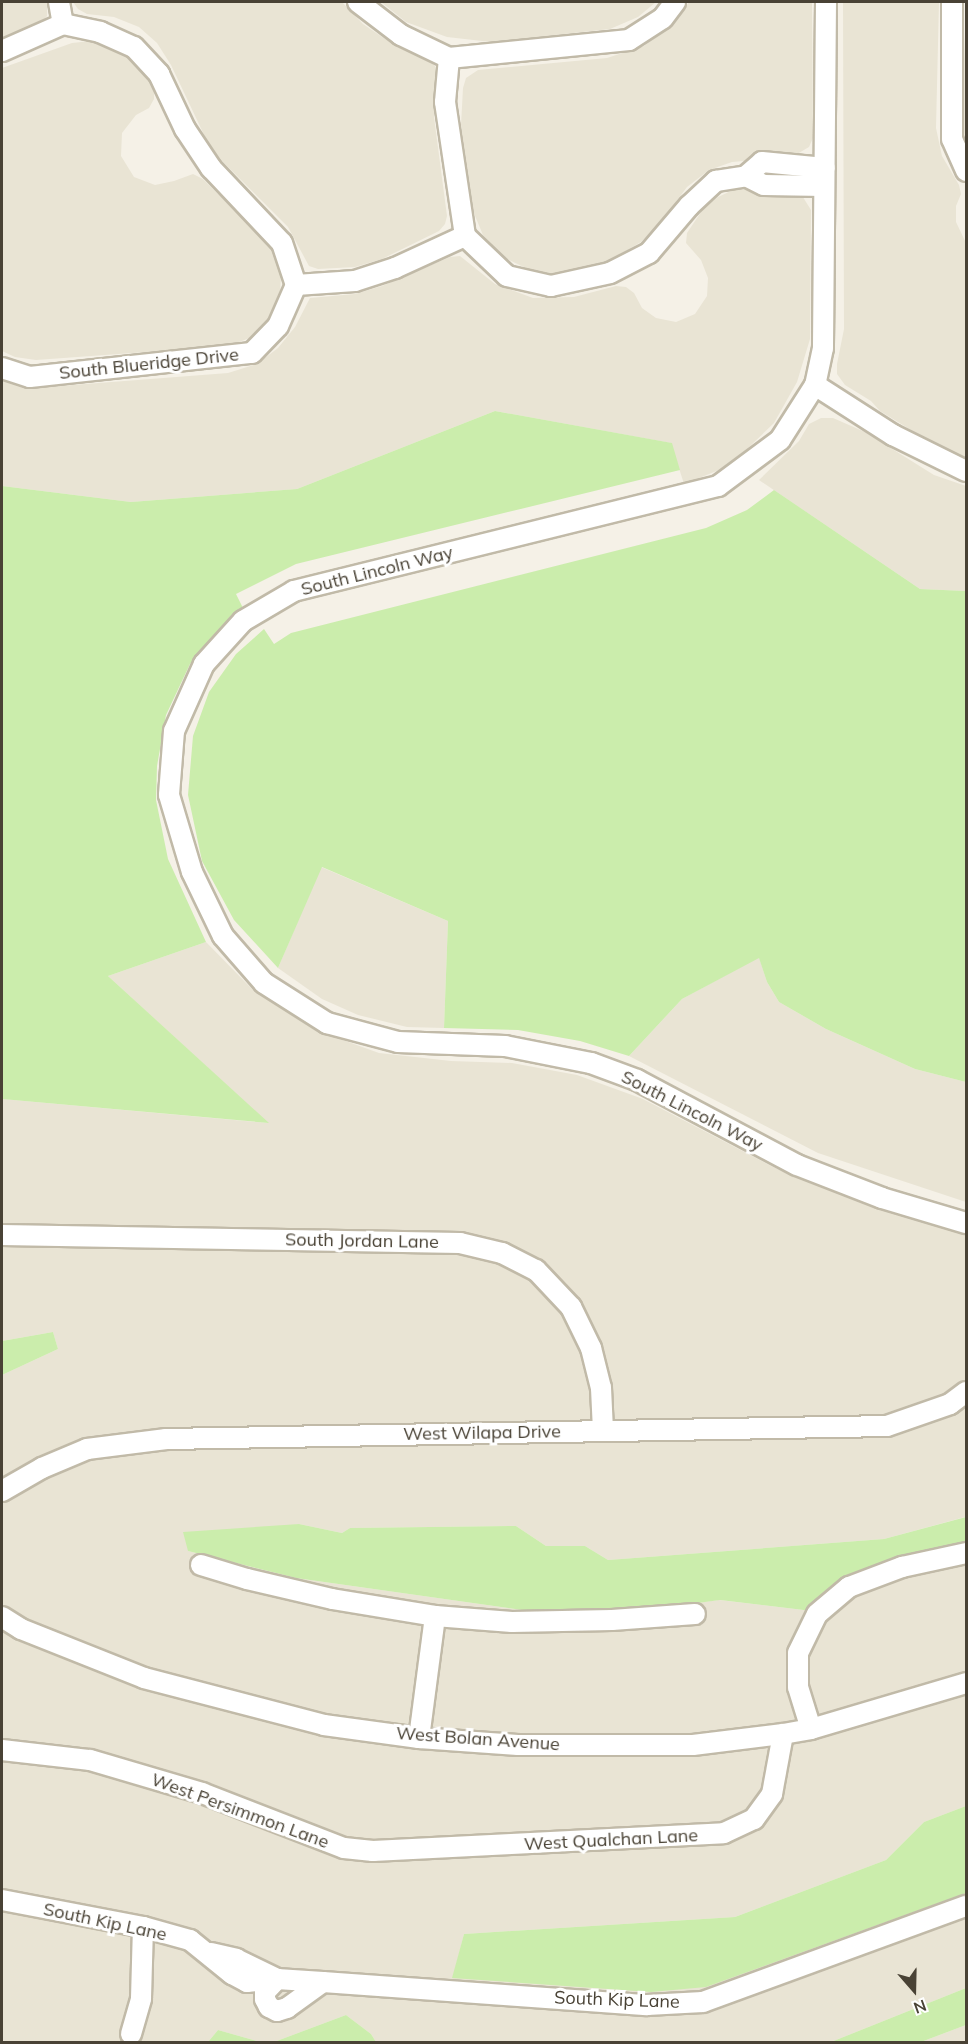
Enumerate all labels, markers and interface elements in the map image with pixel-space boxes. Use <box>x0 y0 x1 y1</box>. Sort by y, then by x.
street label: South Blueridge Drive <box>58 344 240 384</box>
street label: South Lincoln Way <box>299 542 455 600</box>
street label: South Lincoln Way <box>618 1066 766 1156</box>
street label: South Jordan Lane <box>285 1229 439 1253</box>
street label: West Wilapa Drive <box>403 1421 561 1445</box>
street label: West Bolan Avenue <box>395 1723 561 1755</box>
street label: West Persimmon Lane <box>148 1769 332 1853</box>
street label: West Qualchan Lane <box>523 1825 699 1855</box>
street label: South Kip Lane <box>41 1898 169 1946</box>
north arrow <box>884 1960 944 2020</box>
street label: South Kip Lane <box>554 1987 680 2013</box>
text: N <box>911 1995 929 2018</box>

